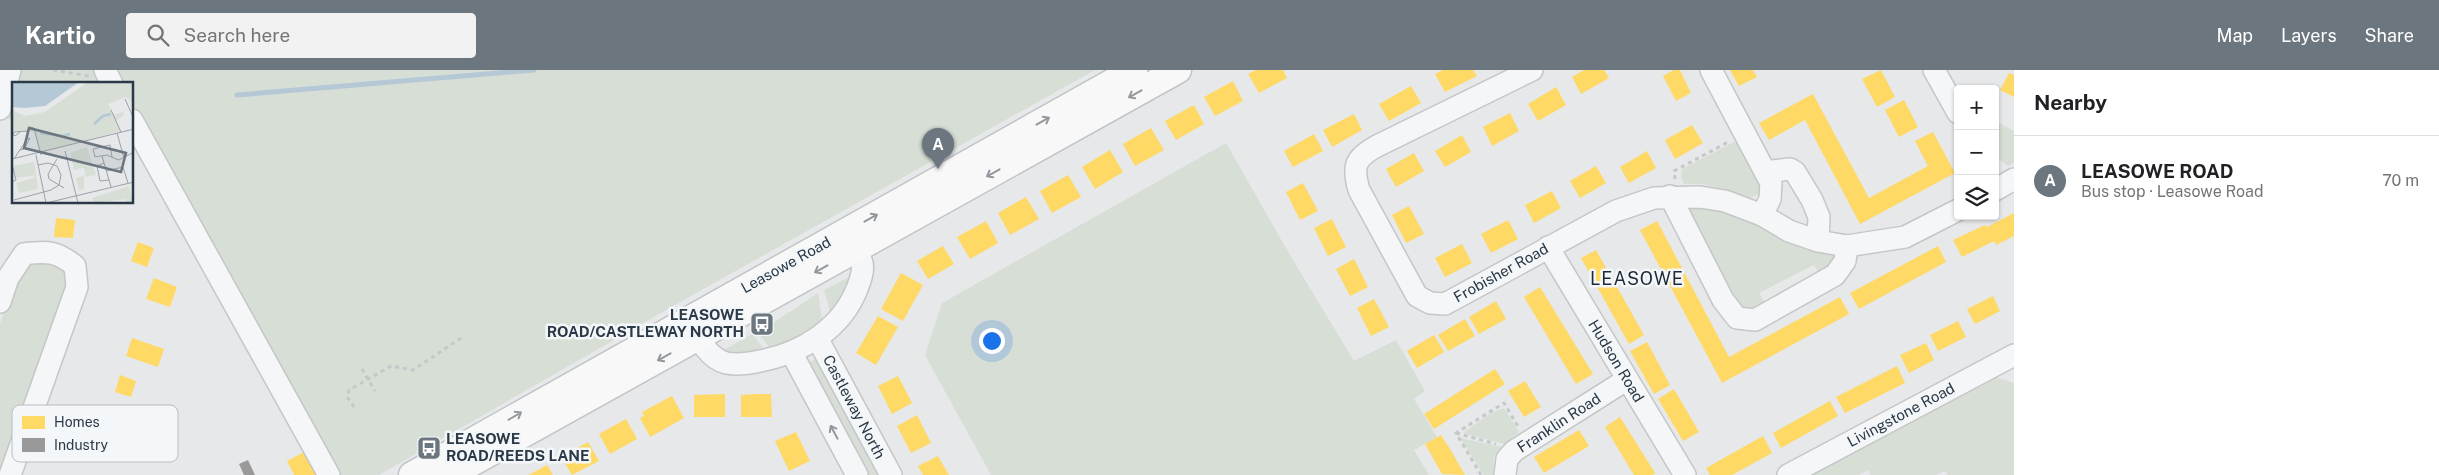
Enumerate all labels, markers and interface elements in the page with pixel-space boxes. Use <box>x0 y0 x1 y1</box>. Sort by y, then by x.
search box <box>126 13 476 58</box>
text: Kartio <box>25 21 96 49</box>
icon: search <box>144 21 172 49</box>
text: Search here <box>184 24 290 46</box>
text: Map <box>2217 25 2253 46</box>
text: Layers <box>2281 25 2337 46</box>
text: Share <box>2365 25 2414 46</box>
inset map <box>12 82 134 204</box>
map controls <box>1954 85 1999 220</box>
button: + <box>1954 85 1999 130</box>
one-way arrow <box>1128 90 1143 99</box>
text: Nearby <box>2034 90 2107 115</box>
one-way arrow <box>1036 116 1050 126</box>
pin: A <box>922 128 954 169</box>
button: − <box>1954 130 1999 175</box>
text: LEASOWE ROAD <box>2081 160 2233 182</box>
one-way arrow <box>986 168 1001 178</box>
text: A <box>2044 171 2056 190</box>
text: 70 m <box>2382 171 2419 190</box>
button: layers <box>1954 175 1999 220</box>
text: Bus stop · Leasowe Road <box>2081 182 2263 201</box>
one-way arrow <box>863 212 878 222</box>
street label: Leasowe Road <box>738 233 834 296</box>
street label: Frobisher Road <box>1450 240 1551 306</box>
one-way arrow <box>814 265 828 275</box>
district label: LEASOWE <box>1590 268 1684 289</box>
place label: LEASOWE ROAD/CASTLEWAY NORTH <box>547 306 744 340</box>
bus stop icon: LEASOWE ROAD/CASTLEWAY NORTH <box>749 311 775 337</box>
street label: Hudson Road <box>1585 316 1648 405</box>
your location <box>979 328 1005 354</box>
one-way arrow <box>656 352 671 362</box>
street label: Castleway North <box>820 352 889 462</box>
street label: Livingstone Road <box>1844 379 1957 450</box>
street label: Franklin Road <box>1514 389 1604 456</box>
legend <box>12 405 178 462</box>
one-way arrow <box>507 411 522 421</box>
text: Homes <box>54 414 100 430</box>
one-way arrow <box>829 425 838 440</box>
place label: LEASOWE ROAD/REEDS LANE <box>446 430 590 464</box>
bus stop icon: LEASOWE ROAD/REEDS LANE <box>416 435 442 461</box>
text: Industry <box>54 437 109 453</box>

